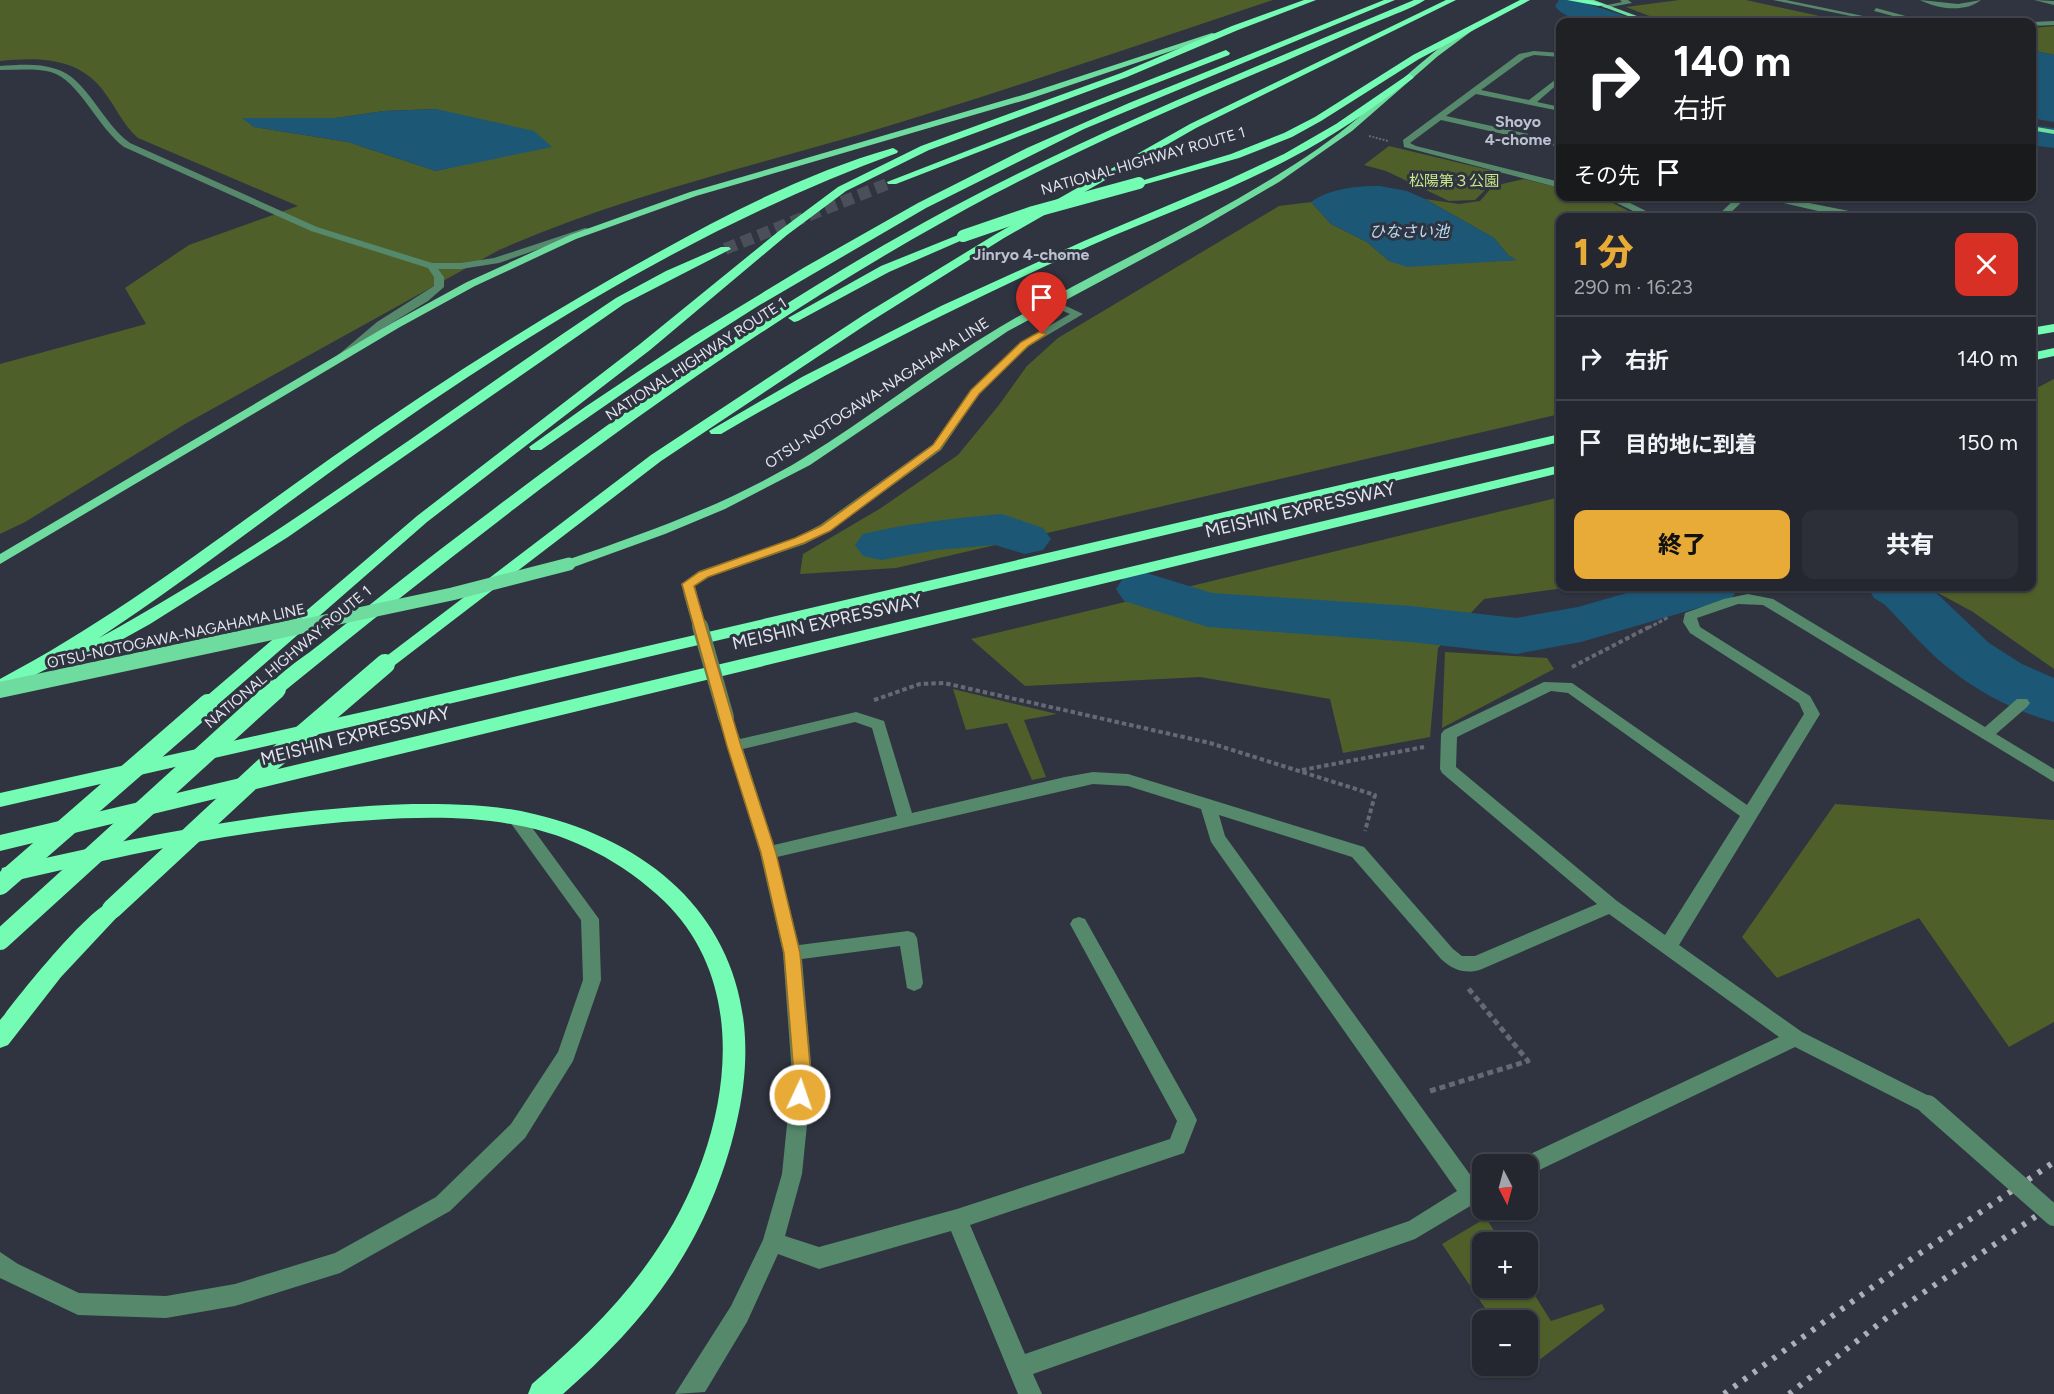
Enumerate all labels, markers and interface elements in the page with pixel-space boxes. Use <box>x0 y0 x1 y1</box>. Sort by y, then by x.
text: 140 m <box>1673 36 1791 87</box>
icon: right <box>1574 42 1652 120</box>
text: 右折 <box>1673 92 1727 125</box>
district label: Shoyo 4-chome <box>1485 112 1551 149</box>
street label: NATIONAL HIGHWAY ROUTE 1 <box>1039 123 1247 199</box>
icon: arrive <box>1652 156 1685 189</box>
text: その先 <box>1574 162 1640 189</box>
park label: 松陽第３公園 <box>1409 172 1499 190</box>
water label: ひなさい池 <box>1369 222 1451 241</box>
text: 1 分 <box>1574 231 1634 274</box>
button: close <box>1955 233 2018 296</box>
district label: Jinryo 4-chome <box>973 245 1090 264</box>
pin <box>1016 272 1067 334</box>
text: 290 m · 16:23 <box>1574 275 1693 299</box>
icon: arrive <box>1025 281 1058 314</box>
street label: NATIONAL HIGHWAY ROUTE 1 <box>602 294 790 424</box>
street label: OTSU-NOTOGAWA-NAGAHAMA LINE <box>762 314 992 472</box>
icon: right <box>1574 342 1607 375</box>
text: 140 m <box>1957 345 2018 372</box>
text: 右折 <box>1625 347 1669 374</box>
icon: arrive <box>1574 426 1607 459</box>
text: 150 m <box>1958 429 2018 456</box>
text: 目的地に到着 <box>1625 431 1757 458</box>
street label: MEISHIN EXPRESSWAY <box>1203 477 1397 543</box>
button: 終了 <box>1574 510 1790 579</box>
button: 共有 <box>1802 510 2018 579</box>
street label: NATIONAL HIGHWAY ROUTE 1 <box>201 582 375 732</box>
street label: MEISHIN EXPRESSWAY <box>730 589 924 655</box>
street label: OTSU-NOTOGAWA-NAGAHAMA LINE <box>45 600 307 672</box>
street label: MEISHIN EXPRESSWAY <box>258 702 452 770</box>
position arrow <box>768 1063 832 1127</box>
north arrow <box>1472 1154 1538 1220</box>
map controls <box>1472 1154 1538 1376</box>
button: + <box>1472 1232 1538 1298</box>
button: − <box>1472 1310 1538 1376</box>

